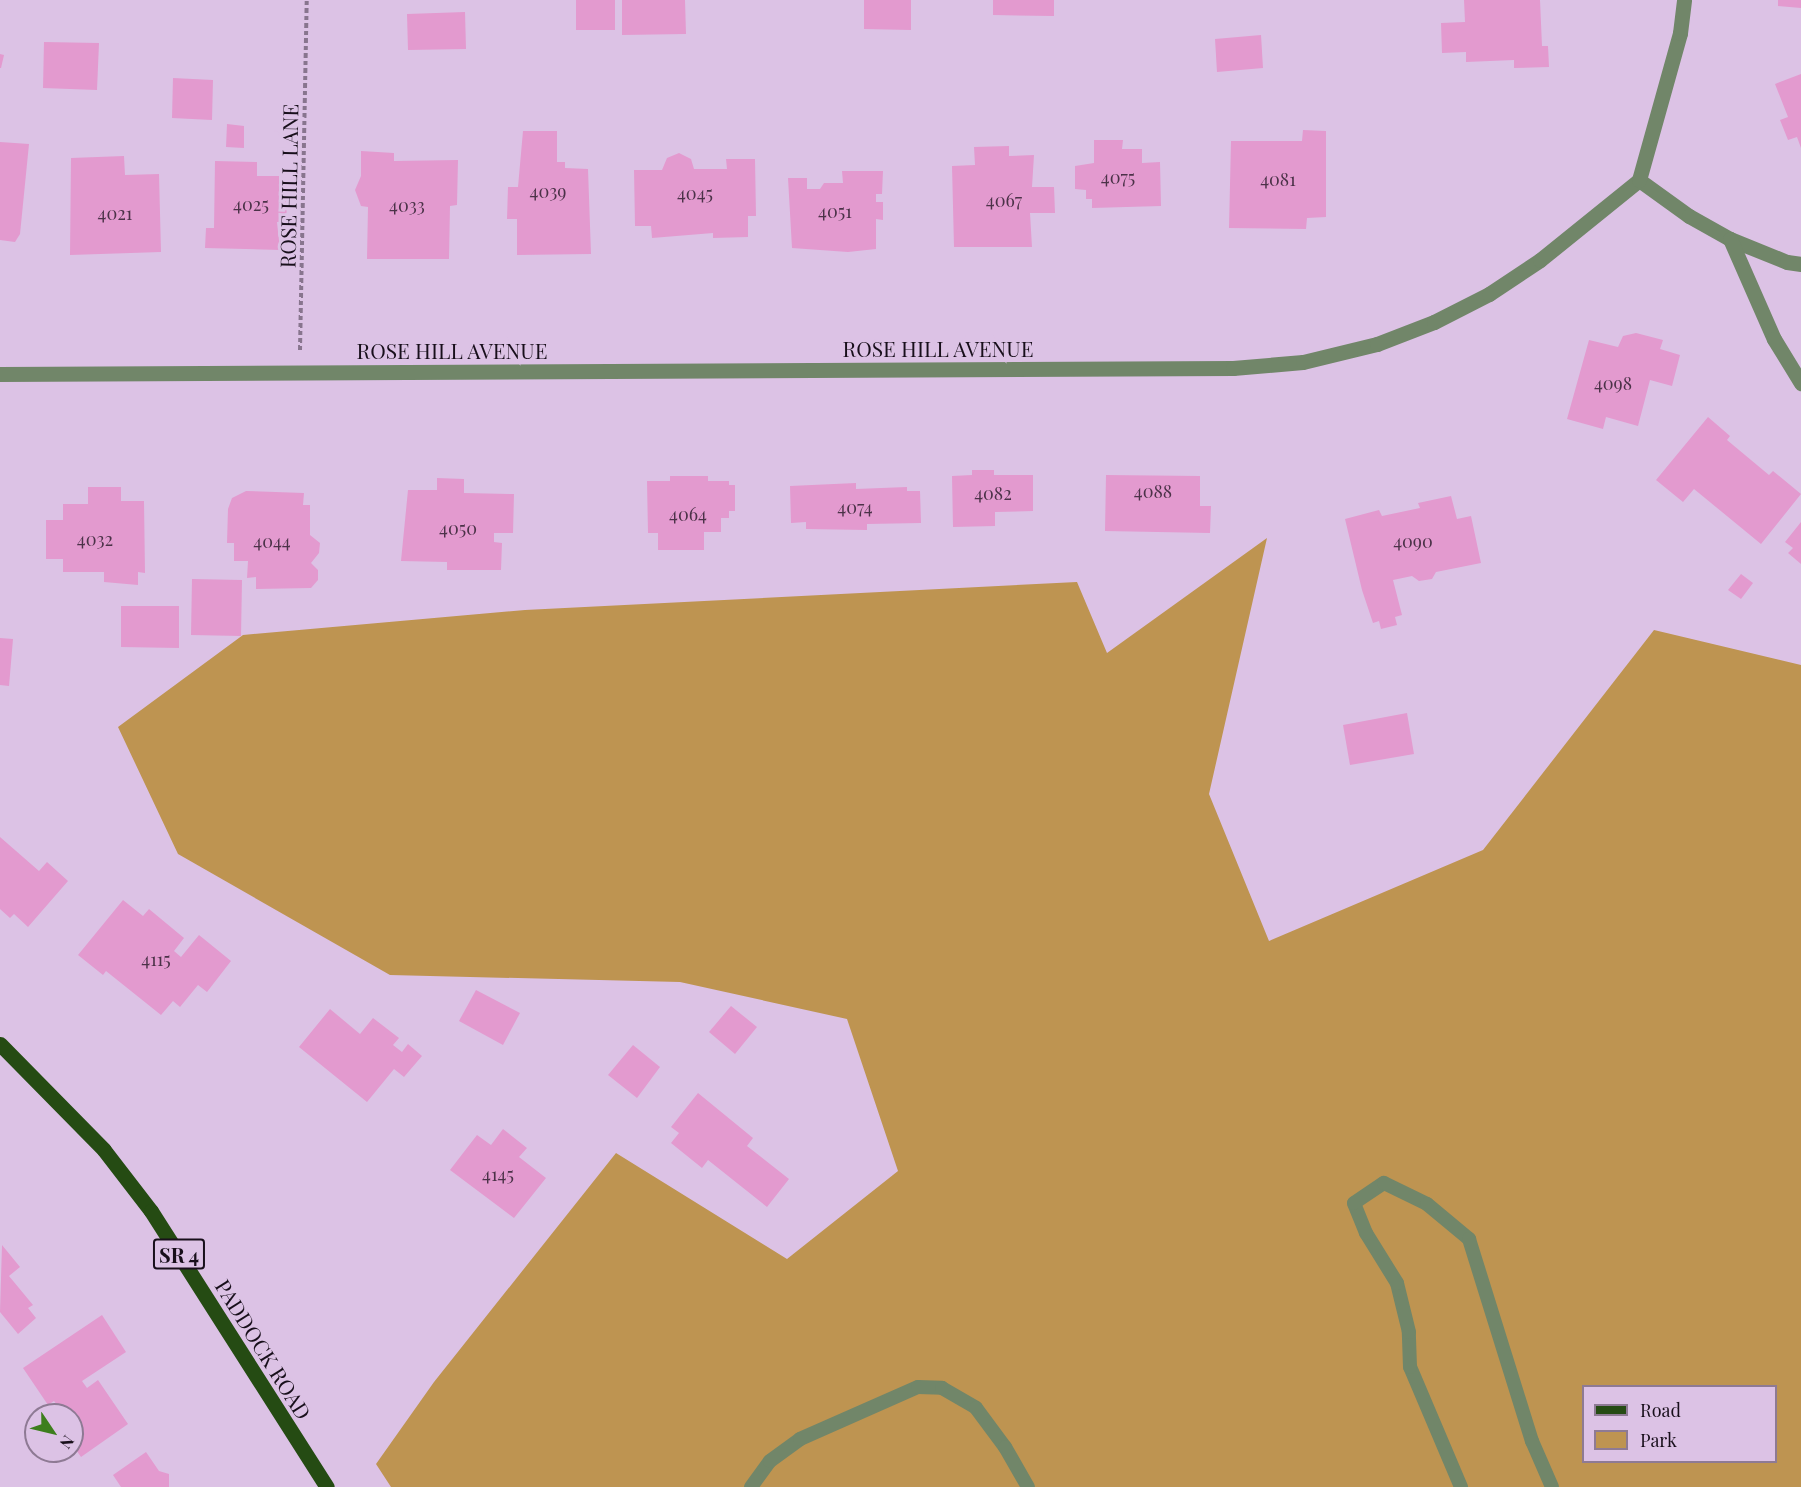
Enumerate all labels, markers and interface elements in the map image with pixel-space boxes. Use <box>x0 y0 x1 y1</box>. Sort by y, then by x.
street label: ROSE HILL LANE <box>274 104 302 268</box>
house number: 4075 <box>1101 166 1135 188</box>
house number: 4081 <box>1260 168 1296 190</box>
house number: 4039 <box>530 180 566 202</box>
house number: 4045 <box>677 182 713 204</box>
house number: 4067 <box>986 189 1022 211</box>
house number: 4025 <box>233 193 269 215</box>
house number: 4033 <box>389 194 425 216</box>
house number: 4051 <box>818 200 852 222</box>
house number: 4021 <box>98 202 132 224</box>
street label: ROSE HILL AVENUE <box>842 335 1034 361</box>
street label: ROSE HILL AVENUE <box>356 337 548 363</box>
house number: 4098 <box>1594 372 1632 394</box>
house number: 4088 <box>1134 480 1172 502</box>
house number: 4082 <box>974 482 1012 504</box>
house number: 4074 <box>837 496 873 518</box>
house number: 4064 <box>669 503 707 525</box>
house number: 4050 <box>439 517 477 539</box>
house number: 4032 <box>77 528 113 550</box>
house number: 4044 <box>253 530 291 552</box>
house number: 4090 <box>1393 530 1433 552</box>
house number: 4115 <box>141 948 171 970</box>
house number: 4145 <box>482 1163 514 1185</box>
road number: SR 4 <box>152 1237 206 1271</box>
street label: PADDOCK ROAD <box>211 1274 317 1424</box>
legend <box>1582 1385 1777 1463</box>
text: Road <box>1640 1398 1681 1422</box>
north arrow <box>24 1403 84 1463</box>
text: Park <box>1640 1428 1677 1452</box>
text: N <box>56 1432 79 1453</box>

